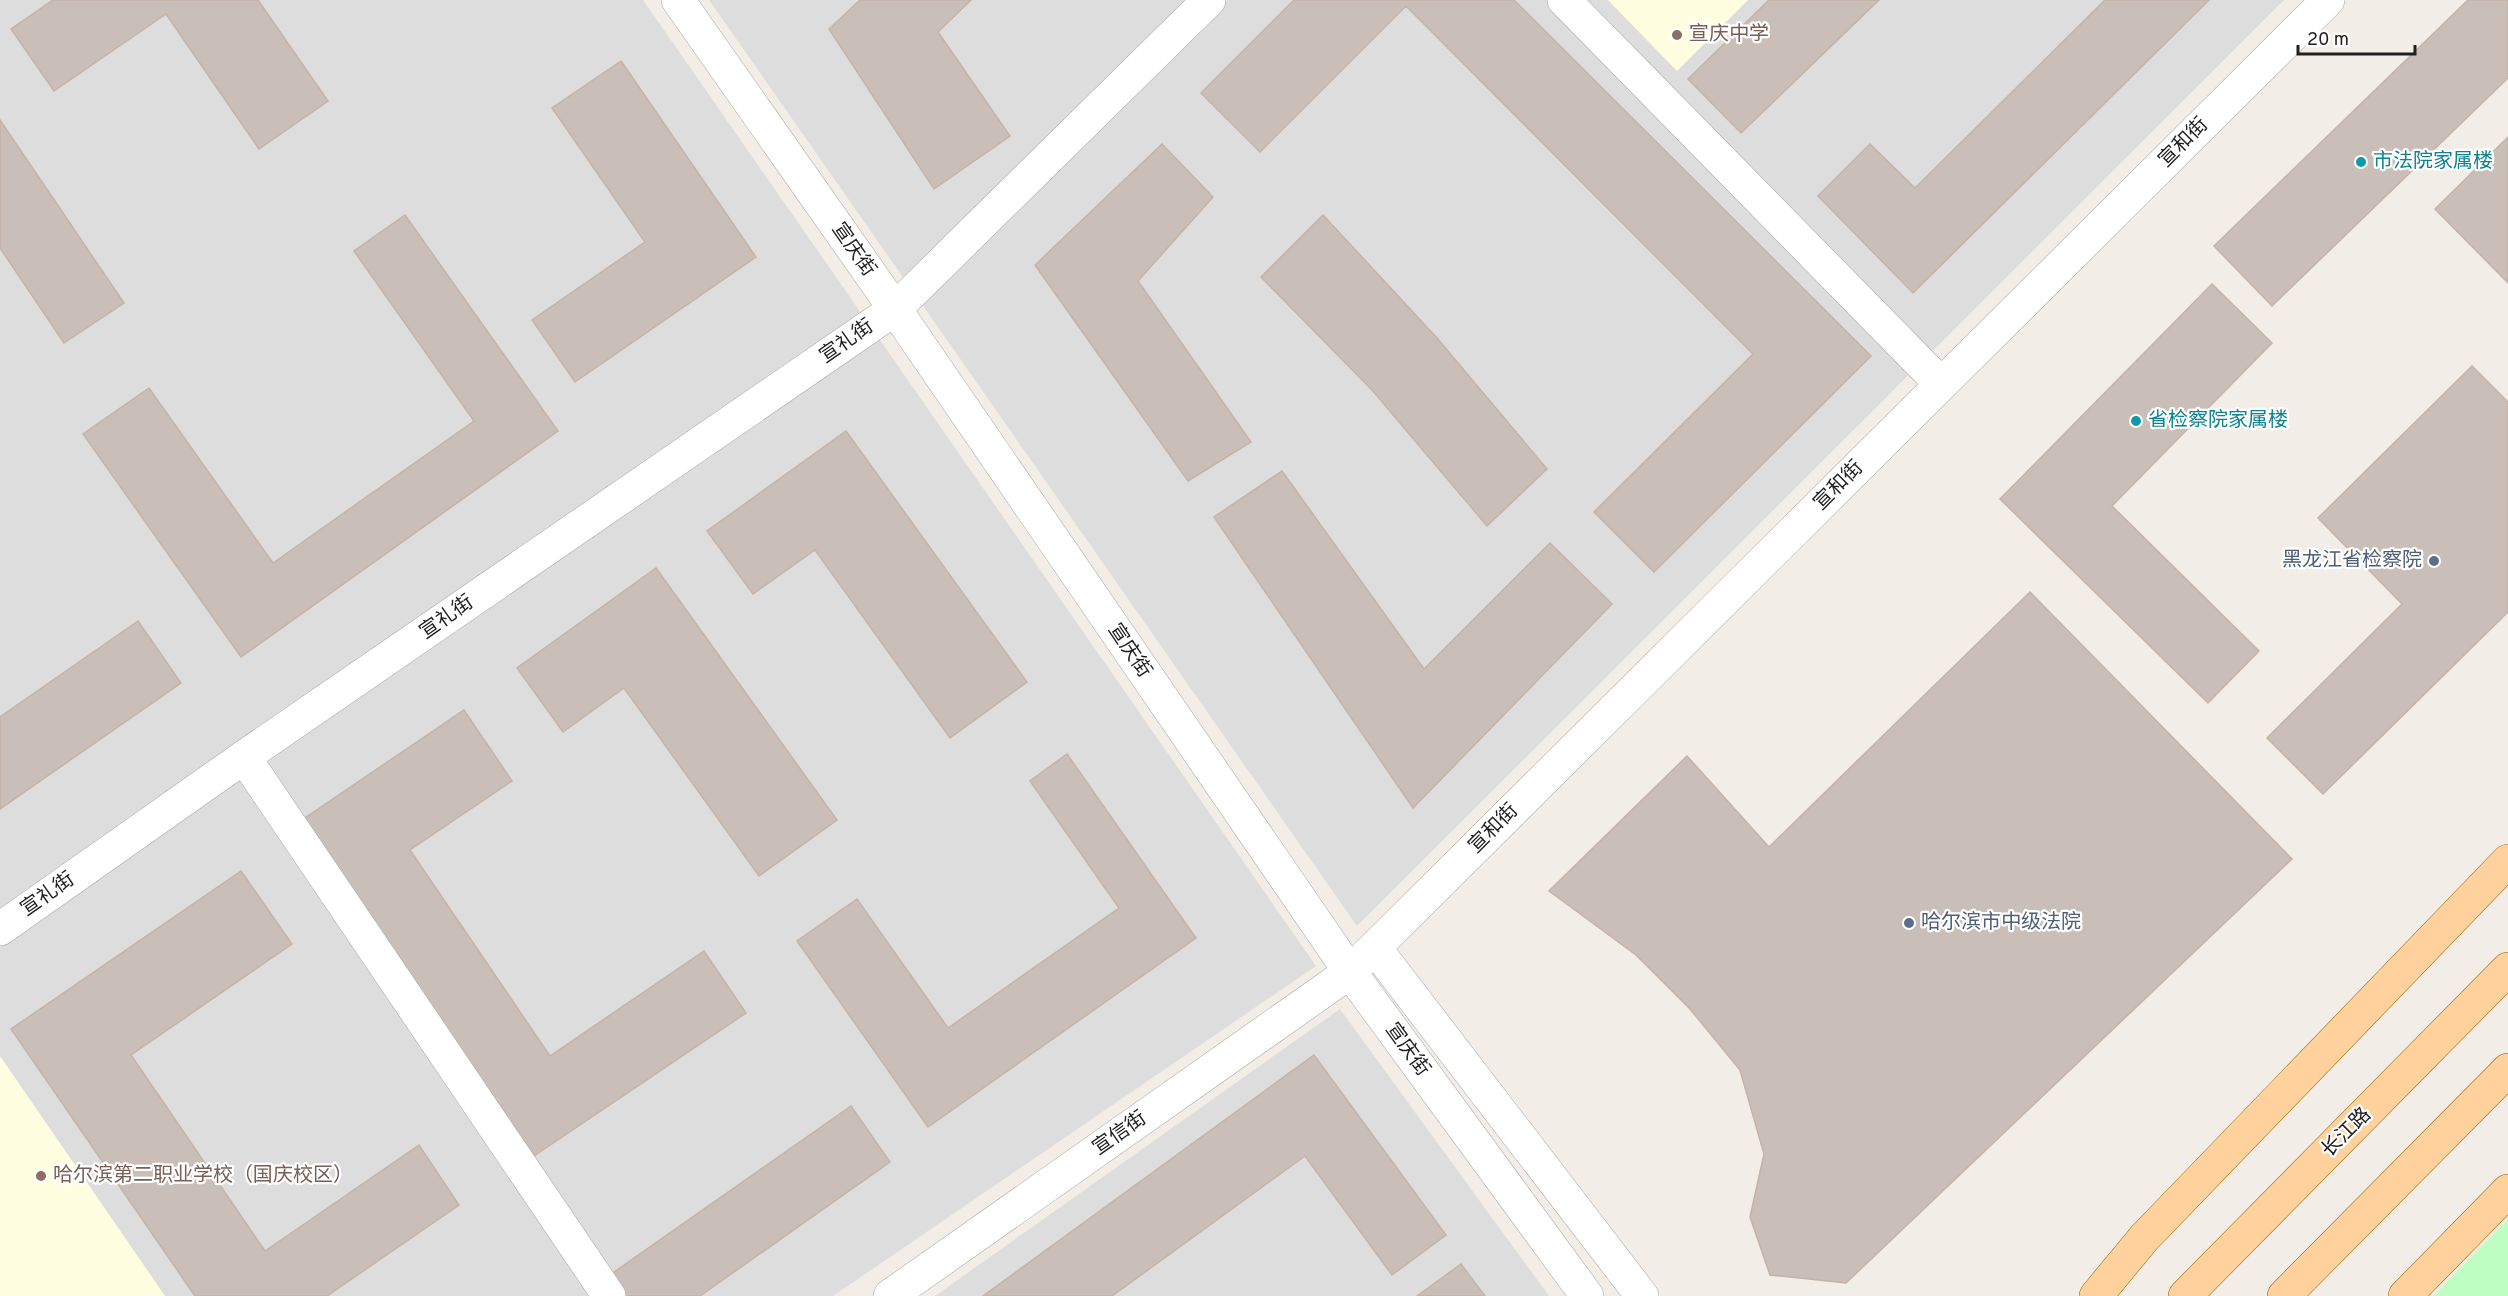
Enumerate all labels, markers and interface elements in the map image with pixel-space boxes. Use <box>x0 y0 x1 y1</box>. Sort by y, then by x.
scale bar <box>2298 18 2415 56</box>
place label: 宣庆中学 <box>1689 22 1769 48</box>
marker: 宣庆中学 <box>1670 28 1684 42</box>
text: 20 m <box>2307 29 2349 52</box>
street label: 宣和街 <box>2154 113 2214 173</box>
place label: 市法院家属楼 <box>2373 149 2493 175</box>
marker: 市法院家属楼 <box>2354 155 2368 169</box>
street label: 宣庆街 <box>825 218 881 282</box>
street label: 宣礼街 <box>815 314 879 370</box>
place label: 省检察院家属楼 <box>2148 408 2288 434</box>
marker: 省检察院家属楼 <box>2129 414 2143 428</box>
street label: 宣和街 <box>1809 456 1869 516</box>
place label: 黑龙江省检察院 <box>2282 548 2422 574</box>
marker: 黑龙江省检察院 <box>2427 554 2441 568</box>
street label: 宣礼街 <box>415 590 479 646</box>
street label: 宣庆街 <box>1101 619 1157 683</box>
street label: 宣和街 <box>1464 799 1524 859</box>
street label: 宣礼街 <box>16 867 80 923</box>
place label: 哈尔滨市中级法院 <box>1921 910 2081 936</box>
marker: 哈尔滨市中级法院 <box>1902 916 1916 930</box>
street label: 宣庆街 <box>1379 1018 1435 1082</box>
street label: 长江路 <box>2317 1103 2377 1163</box>
street label: 宣信街 <box>1088 1106 1152 1162</box>
place label: 哈尔滨第二职业学校（国庆校区） <box>53 1163 353 1189</box>
marker: 哈尔滨第二职业学校（国庆校区） <box>34 1169 48 1183</box>

